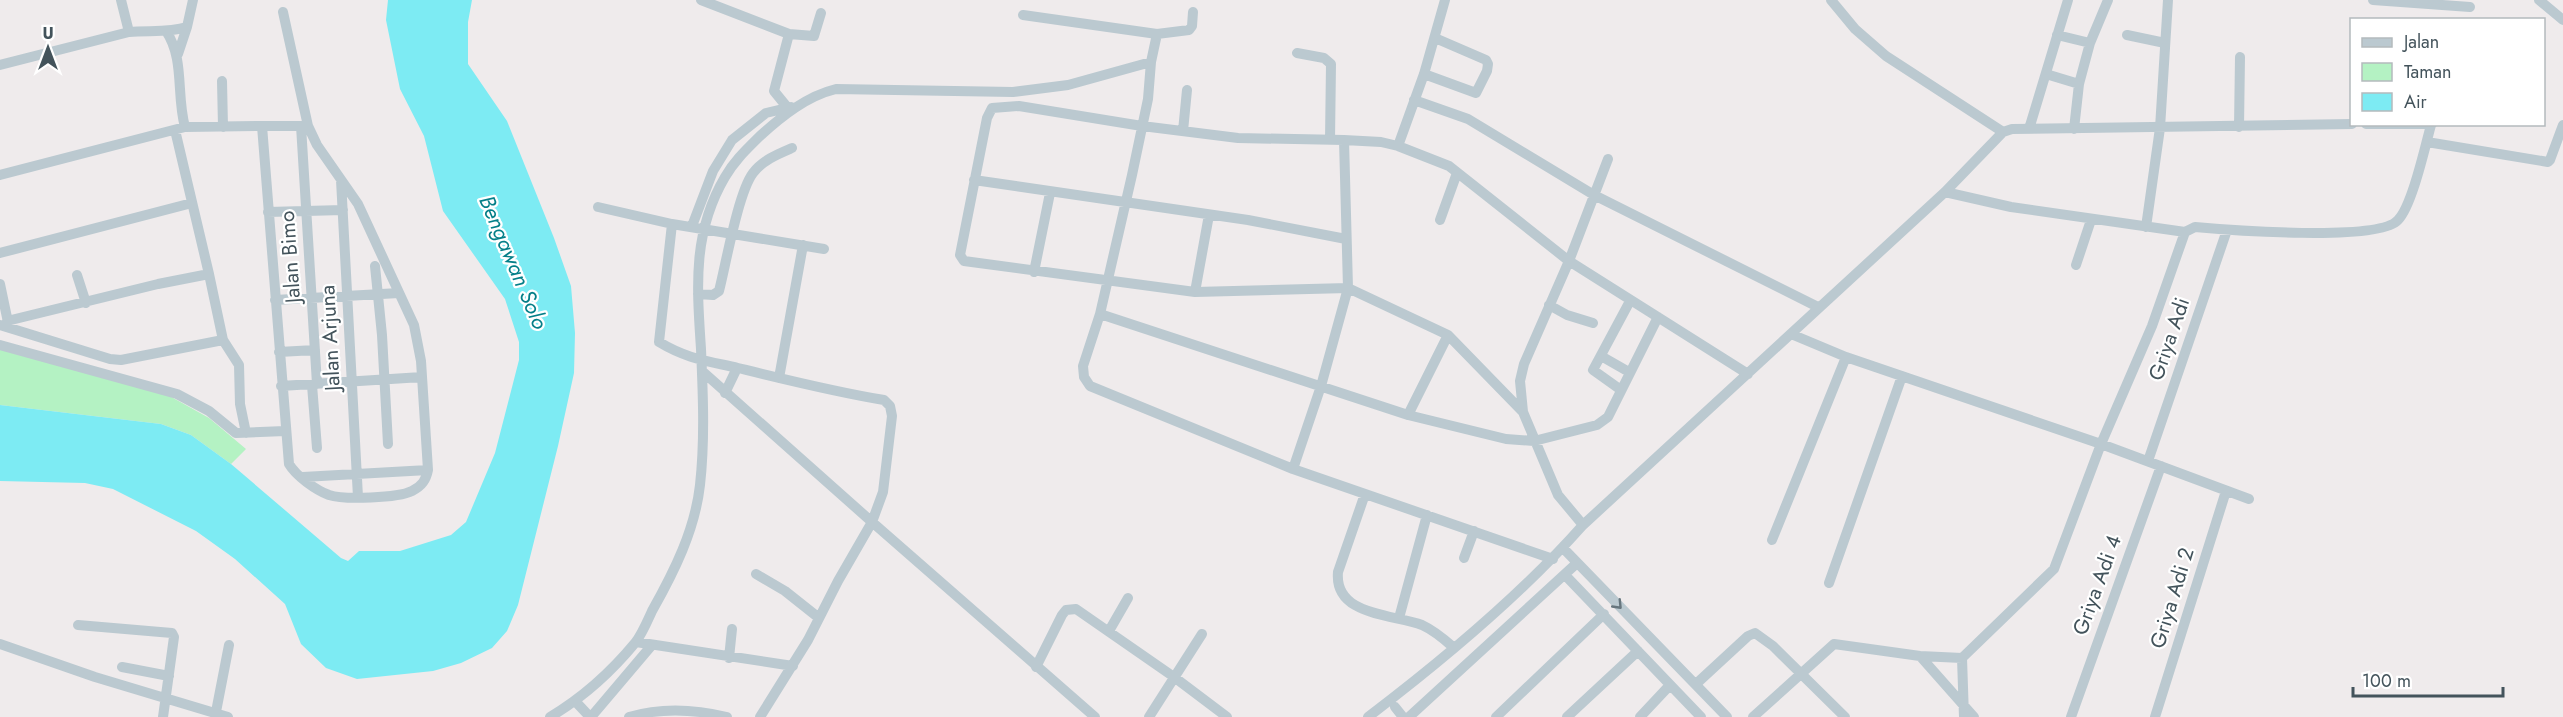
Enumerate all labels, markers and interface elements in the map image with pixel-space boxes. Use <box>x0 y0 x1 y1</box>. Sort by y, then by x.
north arrow <box>18 18 78 78</box>
legend <box>2350 18 2545 126</box>
text: U <box>42 22 54 45</box>
text: Jalan <box>2402 29 2439 55</box>
text: Taman <box>2404 59 2451 85</box>
text: Air <box>2404 89 2428 115</box>
water label: Bengawan Solo <box>471 190 557 334</box>
street label: Jalan Bimo <box>272 210 308 307</box>
street label: Jalan Arjuna <box>312 284 348 395</box>
street label: Griya Adi <box>2141 294 2197 384</box>
street label: Griya Adi 4 <box>2065 531 2129 639</box>
street label: Griya Adi 2 <box>2142 544 2202 652</box>
one-way arrow <box>1610 598 1621 609</box>
scale bar <box>2353 660 2503 698</box>
text: 100 m <box>2362 668 2411 694</box>

